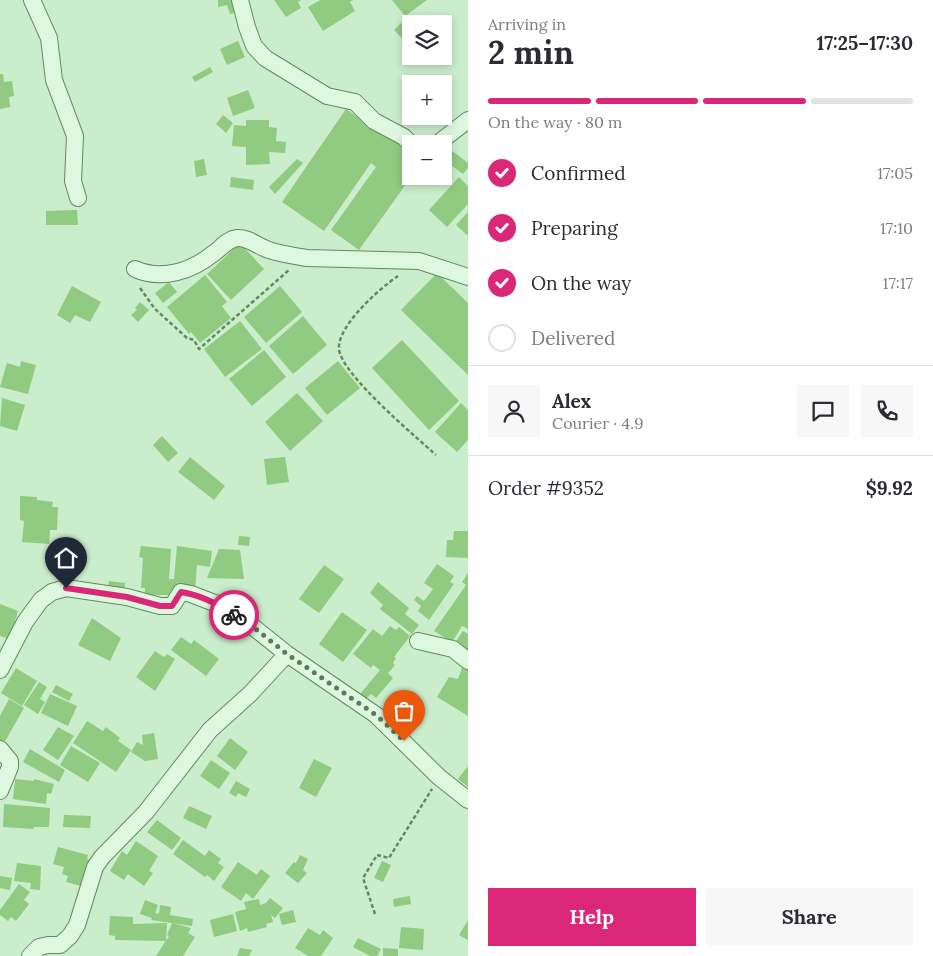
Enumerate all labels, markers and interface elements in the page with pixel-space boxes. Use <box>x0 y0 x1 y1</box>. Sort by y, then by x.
text: Arriving in <box>488 14 566 34</box>
map controls <box>402 15 452 185</box>
button: layers <box>402 15 452 65</box>
text: 17:25–17:30 <box>816 31 913 55</box>
text: 2 min <box>488 32 574 73</box>
button: + <box>402 75 452 125</box>
text: On the way · 80 m <box>488 112 622 132</box>
button: − <box>402 135 452 185</box>
icon: check <box>488 159 516 187</box>
text: Confirmed <box>531 161 626 185</box>
text: 17:05 <box>877 163 913 183</box>
icon: check <box>488 214 516 242</box>
text: Preparing <box>531 216 618 240</box>
text: 17:10 <box>880 218 913 238</box>
icon: check <box>488 269 516 297</box>
text: On the way <box>531 271 631 295</box>
text: 17:17 <box>883 273 913 293</box>
text: Delivered <box>531 326 615 350</box>
button: person <box>488 385 540 437</box>
button: chat <box>797 385 849 437</box>
button: phone <box>861 385 913 437</box>
text: Alex <box>552 389 591 413</box>
text: Courier · 4.9 <box>552 413 643 433</box>
text: Order #9352 <box>488 476 604 500</box>
text: $9.92 <box>866 476 913 500</box>
pin <box>45 537 87 588</box>
icon: home <box>52 544 80 572</box>
courier <box>209 590 259 640</box>
icon: bike <box>220 601 248 629</box>
pin <box>383 690 425 741</box>
icon: bag <box>390 697 418 725</box>
button: Help <box>488 888 696 946</box>
button: Share <box>706 888 913 946</box>

